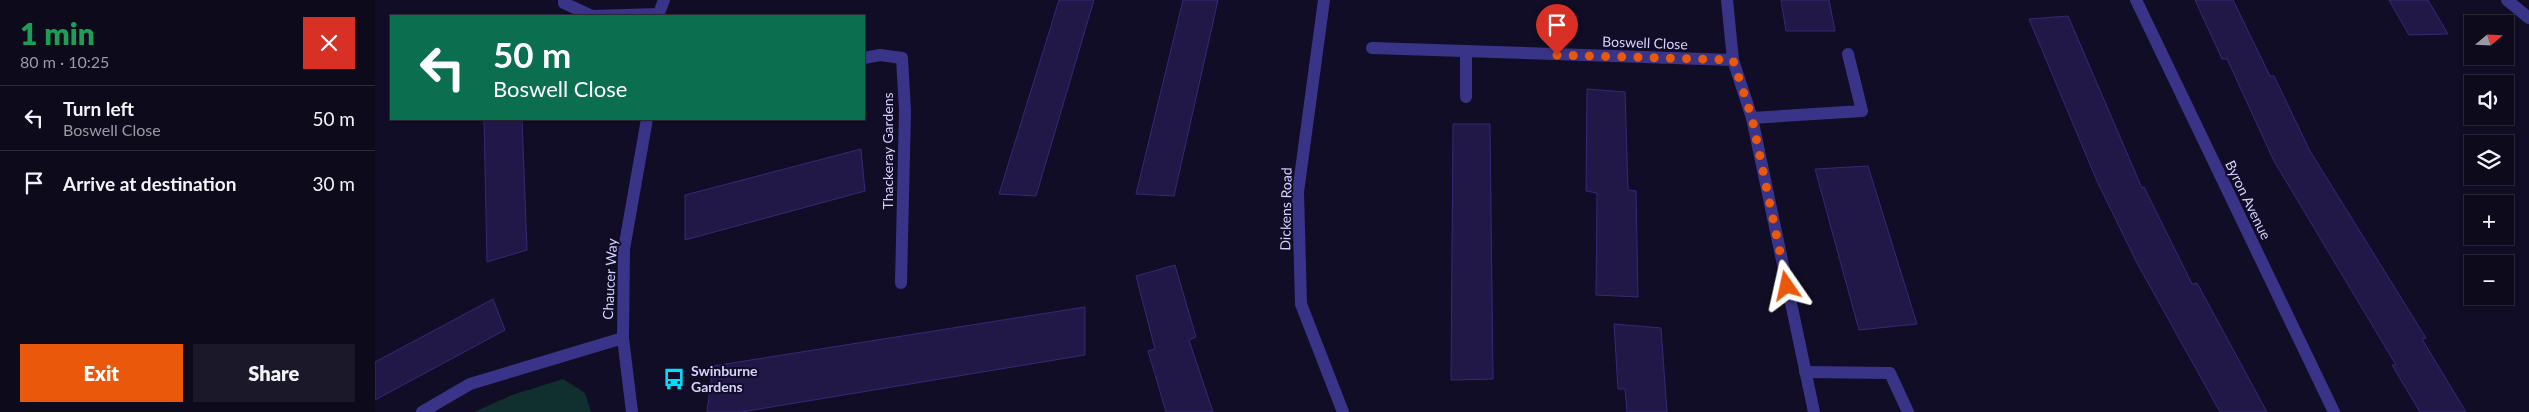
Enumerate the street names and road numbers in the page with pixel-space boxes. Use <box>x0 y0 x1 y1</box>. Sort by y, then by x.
street label: Boswell Close <box>1602 33 1688 52</box>
street label: Thackeray Gardens <box>879 92 896 210</box>
street label: Byron Avenue <box>2222 157 2275 242</box>
street label: Dickens Road <box>1276 167 1295 251</box>
street label: Chaucer Way <box>599 237 620 320</box>

